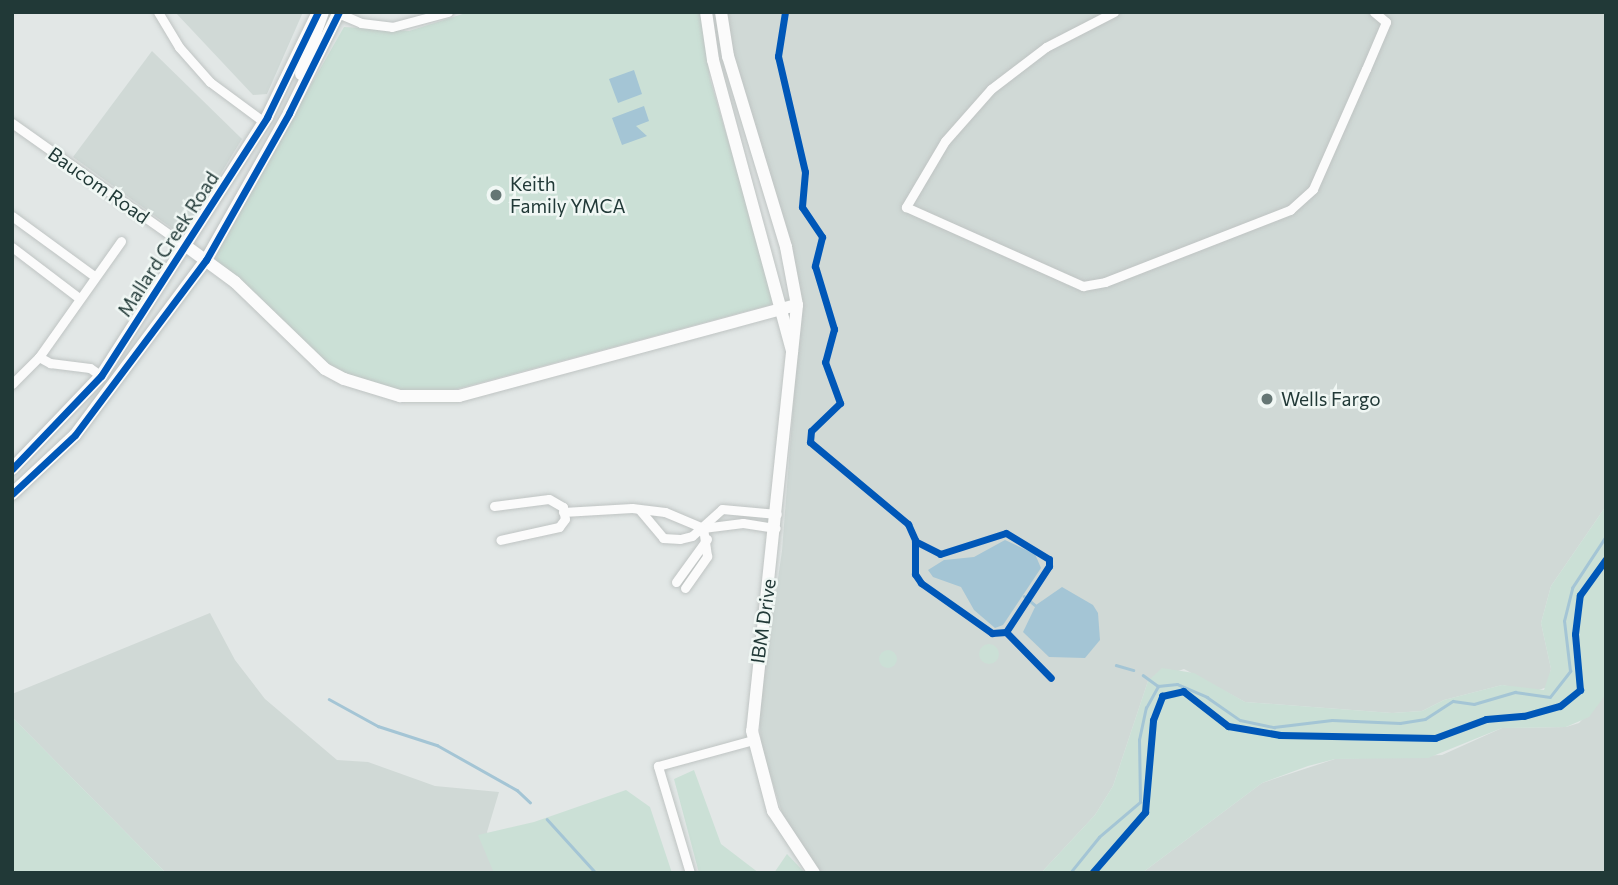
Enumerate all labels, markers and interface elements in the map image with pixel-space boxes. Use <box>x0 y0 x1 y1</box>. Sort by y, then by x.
street label: Baucom Road <box>44 142 154 228</box>
street label: Mallard Creek Road <box>113 167 223 321</box>
place label: Keith Family YMCA <box>510 173 626 217</box>
marker: Keith Family YMCA <box>488 187 504 203</box>
place label: Wells Fargo <box>1281 388 1381 410</box>
marker: Wells Fargo <box>1259 391 1275 407</box>
street label: IBM Drive <box>746 577 780 665</box>

